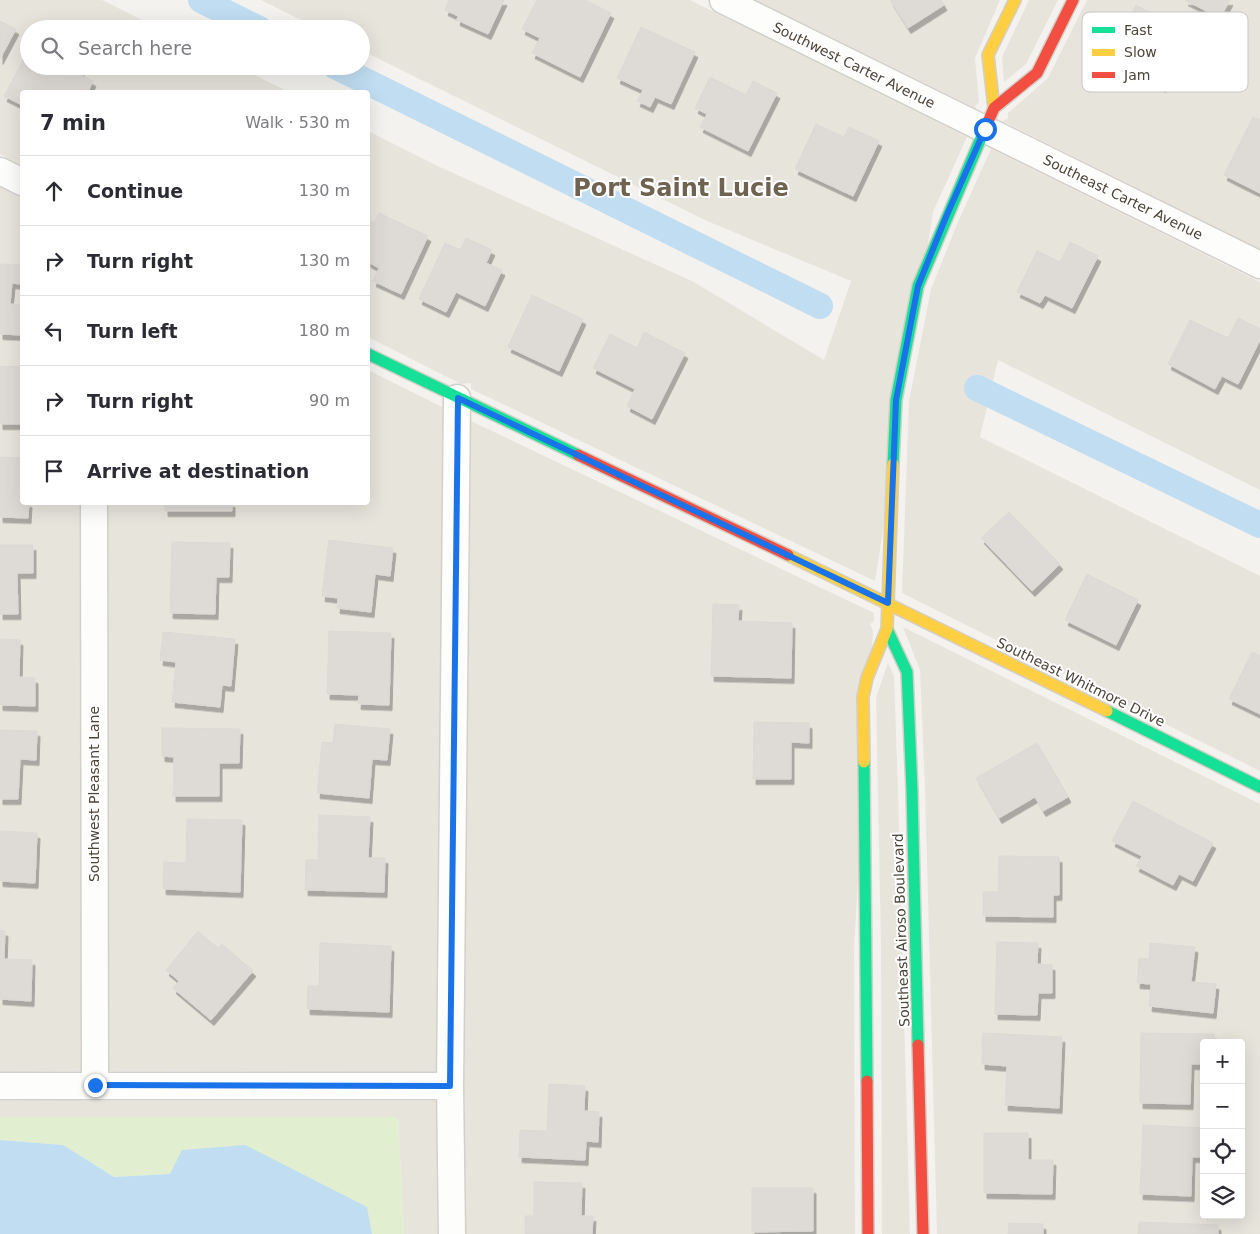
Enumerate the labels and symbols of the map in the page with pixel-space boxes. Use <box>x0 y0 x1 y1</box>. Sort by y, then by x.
legend <box>1082 12 1248 92</box>
street label: Southwest Carter Avenue <box>770 19 938 111</box>
text: Fast <box>1124 22 1153 38</box>
text: Slow <box>1124 44 1157 60</box>
text: Jam <box>1123 67 1150 83</box>
route start <box>974 118 997 141</box>
street label: Southeast Carter Avenue <box>1041 151 1205 243</box>
district label: Port Saint Lucie <box>573 174 789 202</box>
street label: Southeast Whitmore Drive <box>994 634 1168 730</box>
street label: Southwest Pleasant Lane <box>86 706 102 882</box>
street label: Southeast Airoso Boulevard <box>890 833 912 1027</box>
route end <box>84 1074 107 1097</box>

